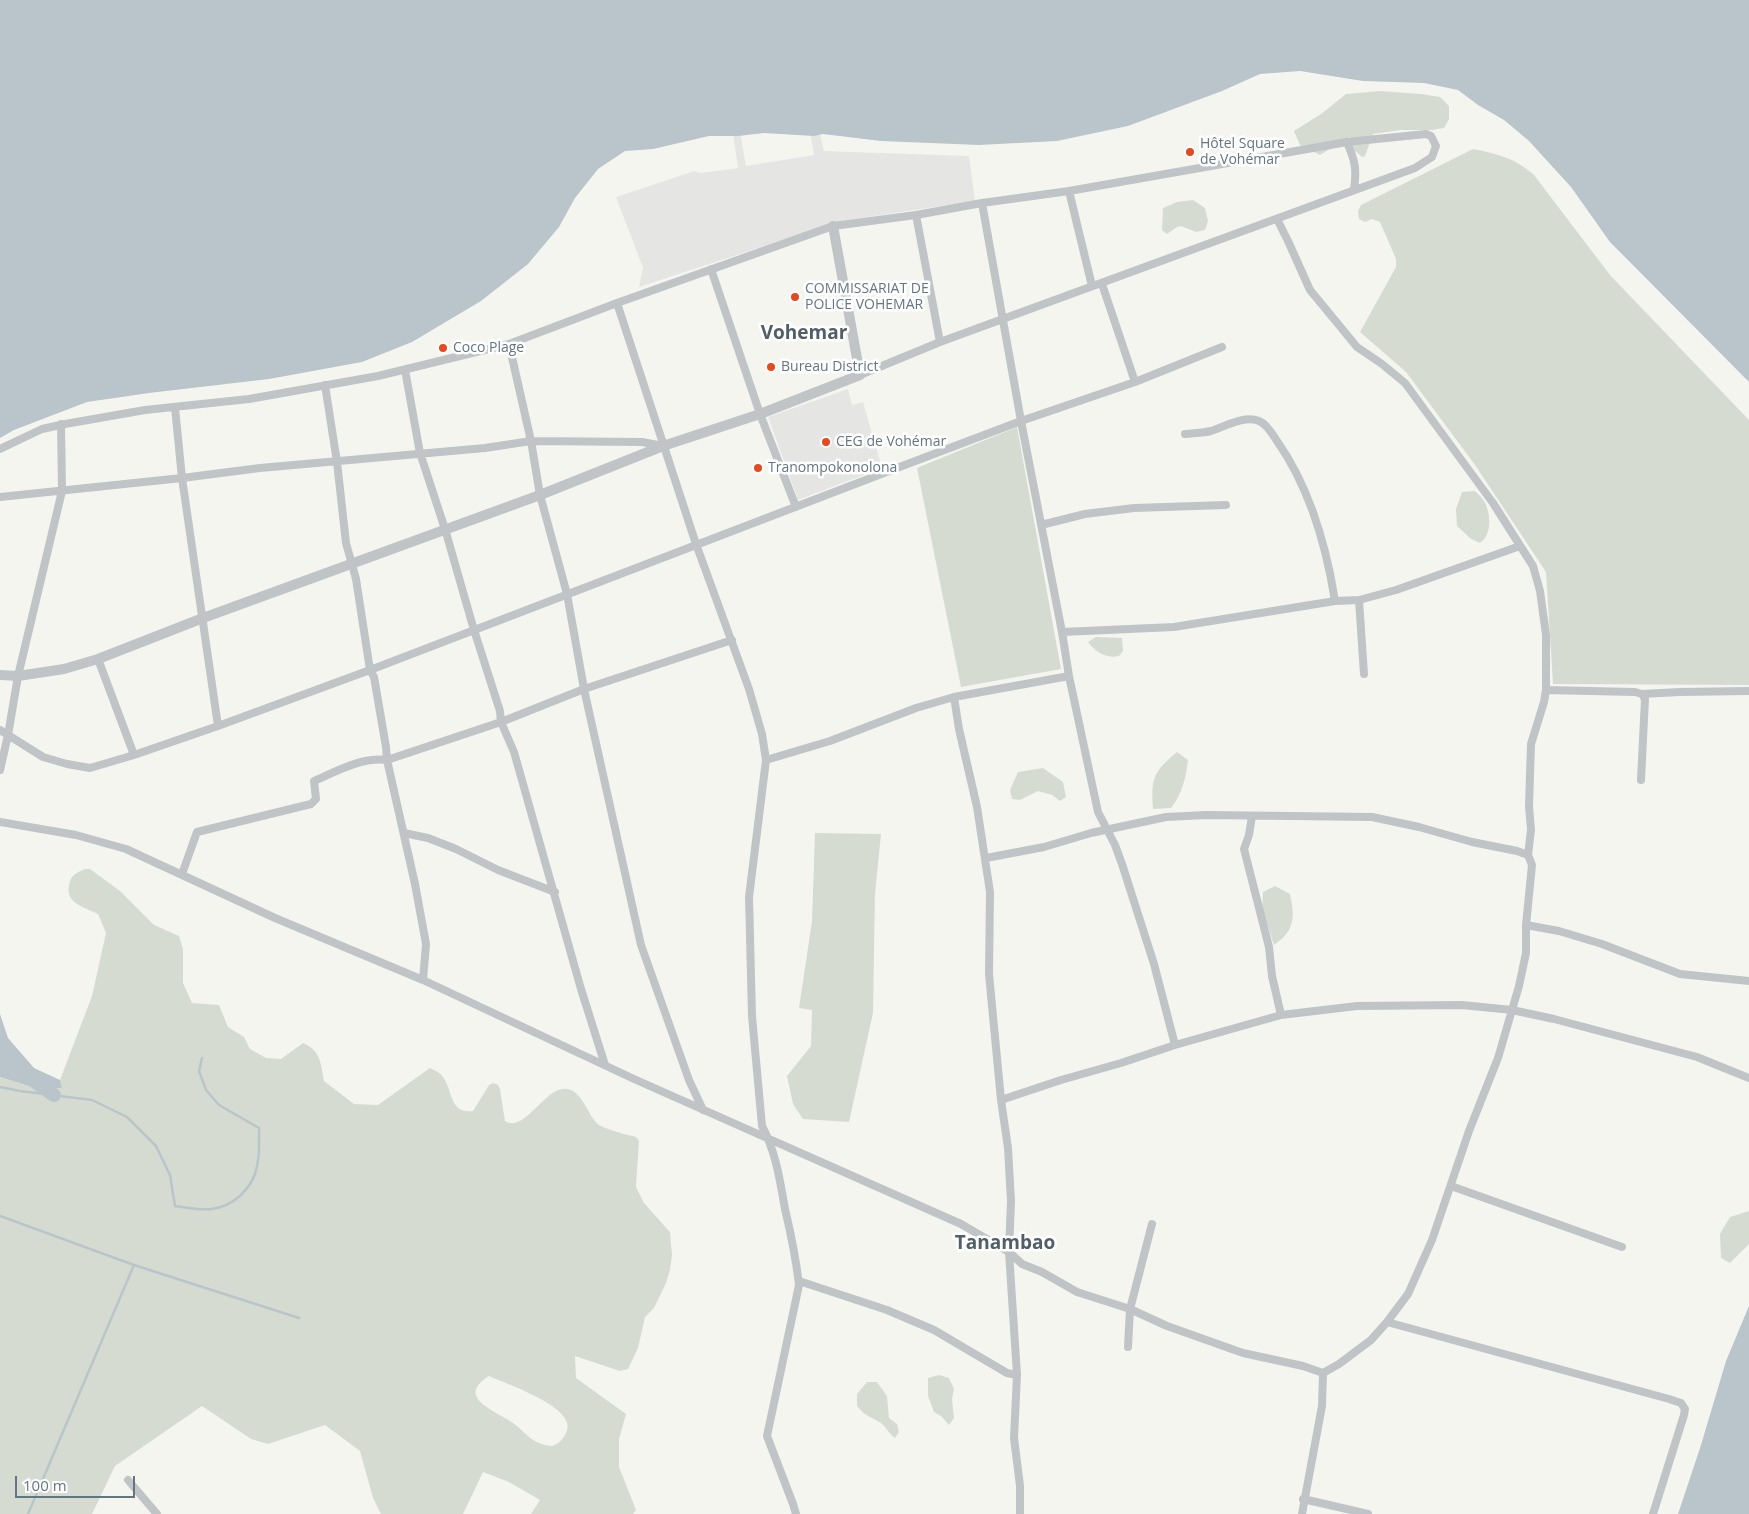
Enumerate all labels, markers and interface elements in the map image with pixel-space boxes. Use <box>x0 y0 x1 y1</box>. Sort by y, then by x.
place label: Hôtel Square de Vohémar <box>1200 136 1285 168</box>
marker: Hôtel Square de Vohémar <box>1184 146 1196 158</box>
place label: COMMISSARIAT DE POLICE VOHEMAR <box>805 281 929 314</box>
marker: COMMISSARIAT DE POLICE VOHEMAR <box>789 291 801 303</box>
district label: Vohemar <box>761 323 847 345</box>
place label: Coco Plage <box>453 340 524 356</box>
marker: Coco Plage <box>437 342 449 354</box>
place label: Bureau District <box>781 359 879 375</box>
marker: Bureau District <box>765 361 777 373</box>
place label: CEG de Vohémar <box>836 434 946 450</box>
marker: CEG de Vohémar <box>820 436 832 448</box>
place label: Tranompokonolona <box>768 460 897 476</box>
marker: Tranompokonolona <box>752 462 764 474</box>
district label: Tanambao <box>955 1233 1055 1255</box>
scale bar <box>18 1466 138 1498</box>
text: 100 m <box>23 1475 67 1495</box>

